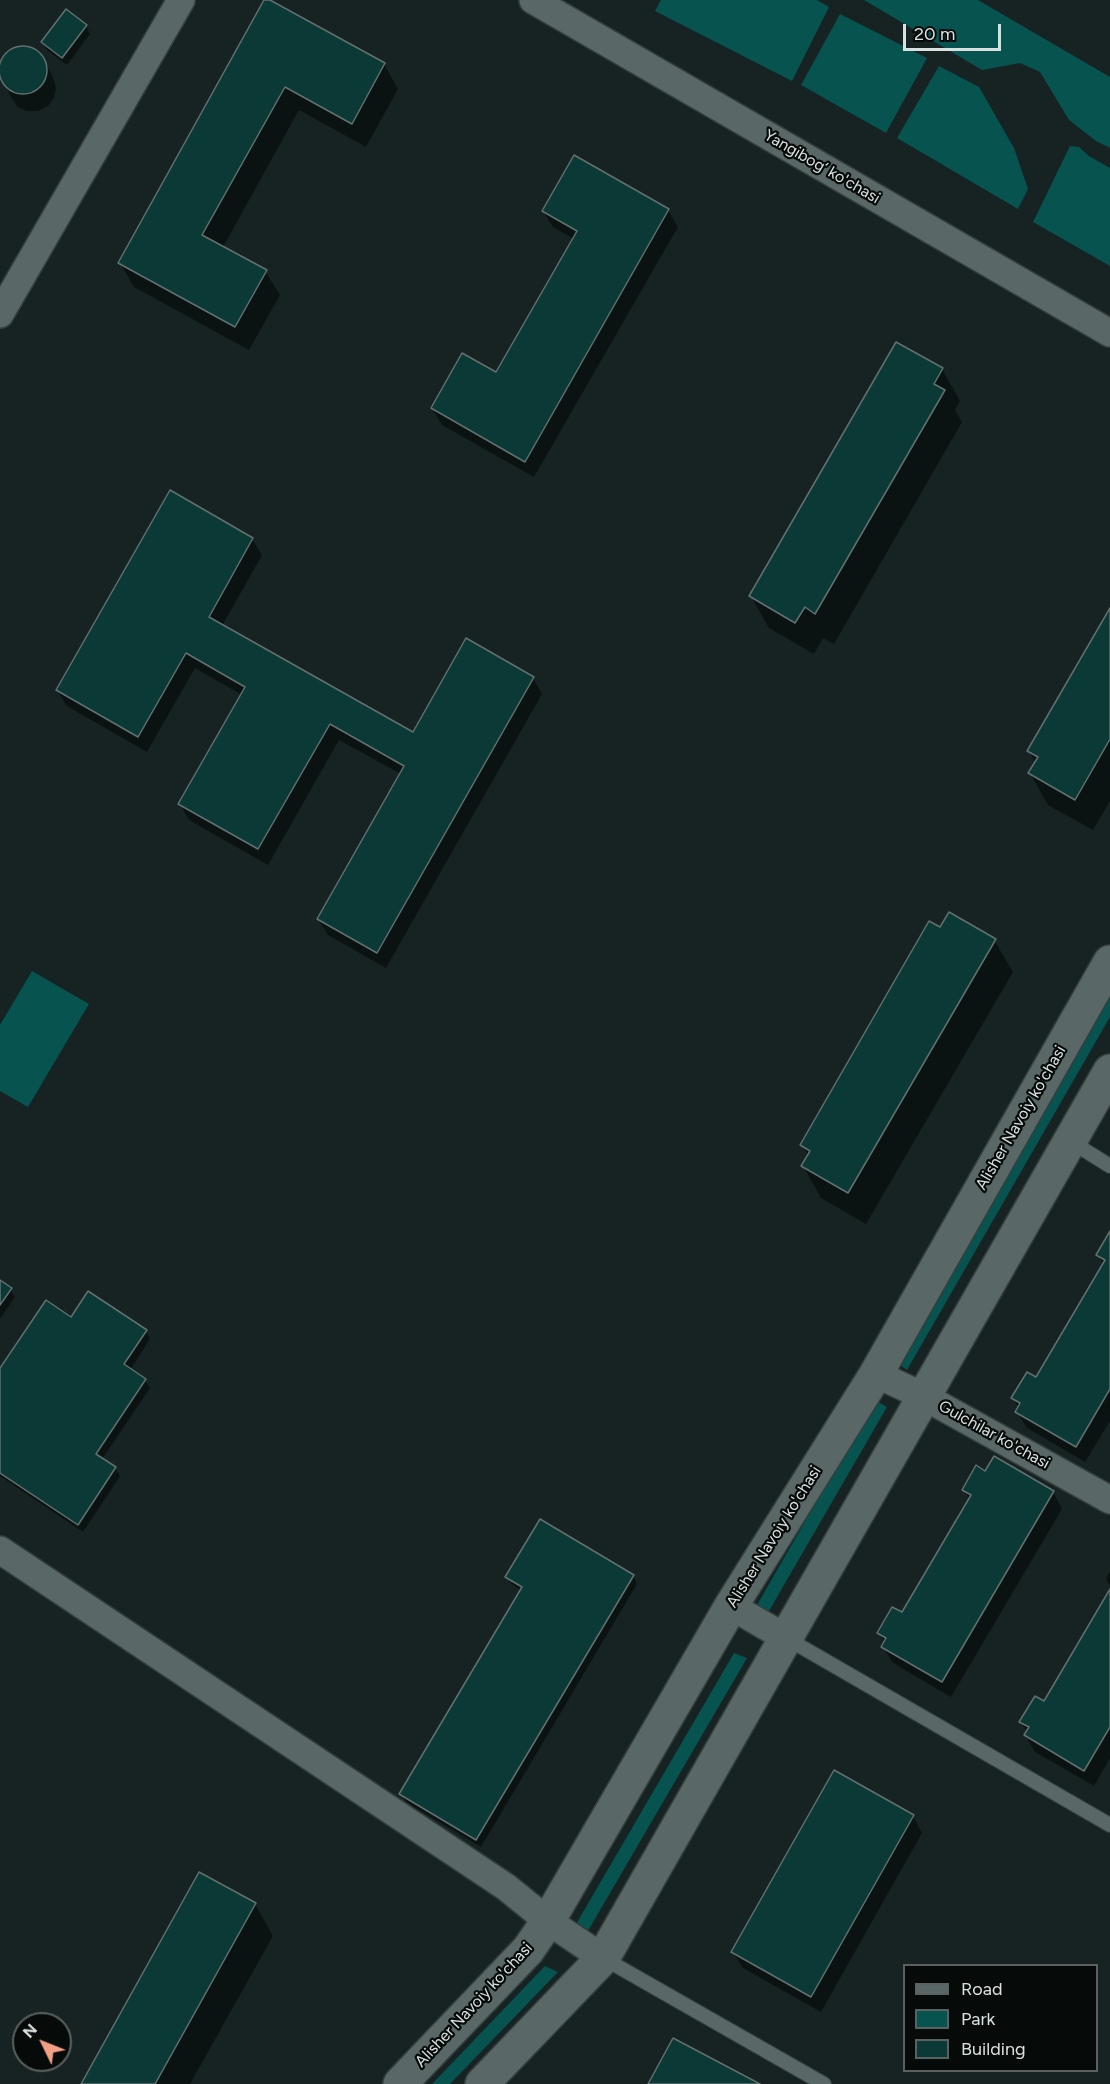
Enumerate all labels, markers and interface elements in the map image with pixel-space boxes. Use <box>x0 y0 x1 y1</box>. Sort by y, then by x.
scale bar <box>906 12 1004 50</box>
text: 20 m <box>914 23 955 45</box>
street label: Yangibog‘ ko'chasi <box>761 126 883 208</box>
street label: Alisher Navoiy ko'chasi <box>972 1042 1070 1194</box>
street label: Gulchilar ko'chasi <box>935 1397 1053 1473</box>
street label: Alisher Navoiy ko'chasi <box>723 1463 825 1611</box>
street label: Alisher Navoiy ko'chasi <box>411 1939 537 2071</box>
legend <box>903 1964 1098 2072</box>
text: Road <box>961 1978 1002 2000</box>
text: Park <box>961 2008 995 2030</box>
north arrow <box>12 2012 72 2072</box>
text: N <box>19 2020 41 2042</box>
text: Building <box>961 2038 1026 2060</box>

